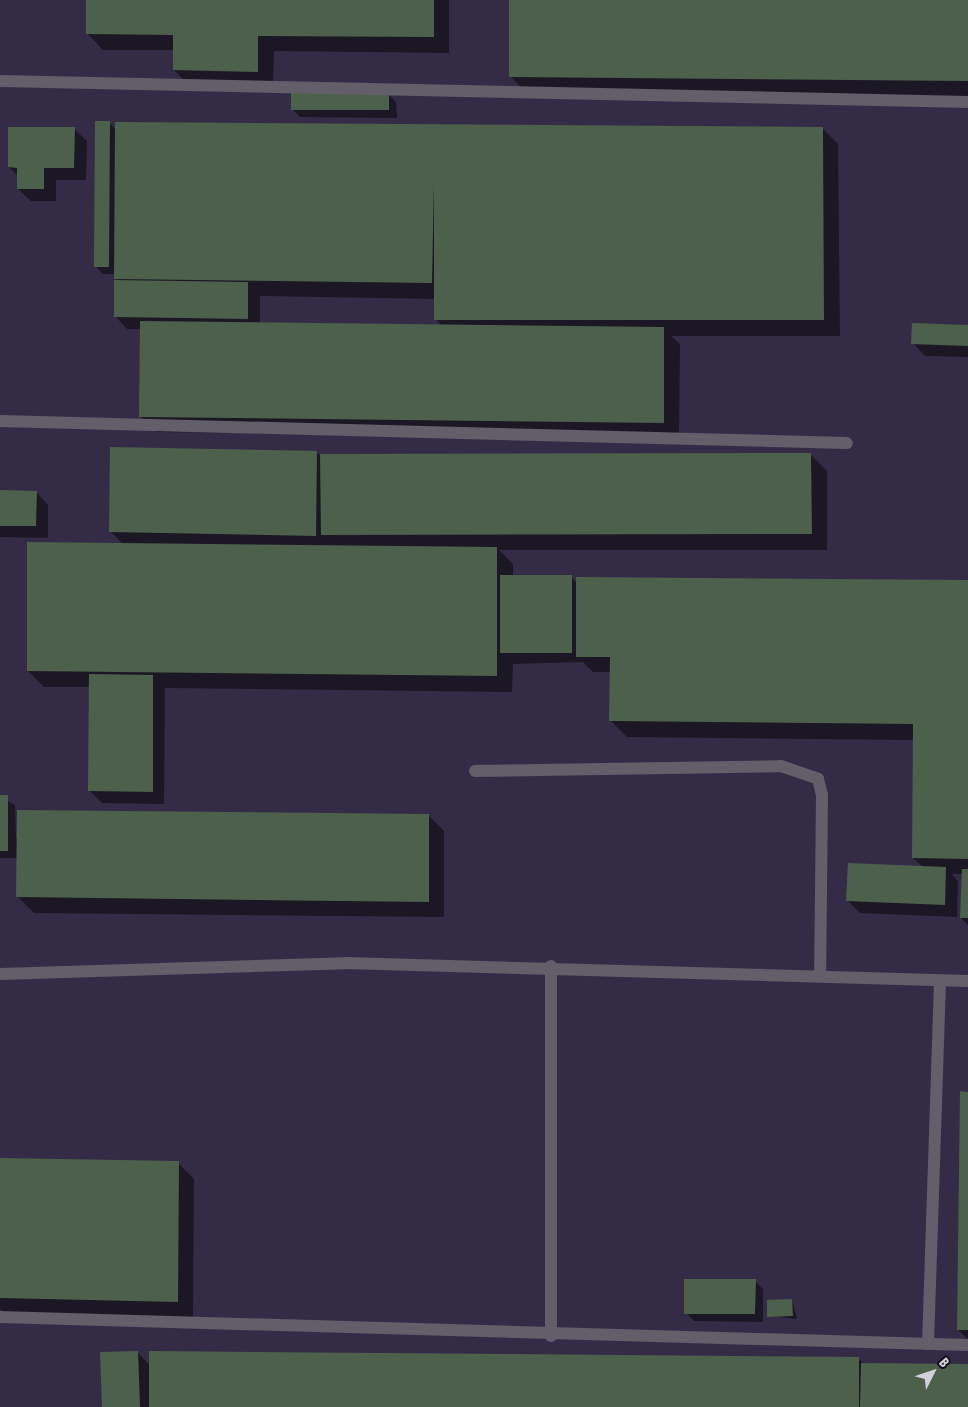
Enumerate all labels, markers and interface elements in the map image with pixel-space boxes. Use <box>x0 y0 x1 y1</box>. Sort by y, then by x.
north arrow <box>908 1347 958 1397</box>
text: B <box>936 1354 953 1370</box>

